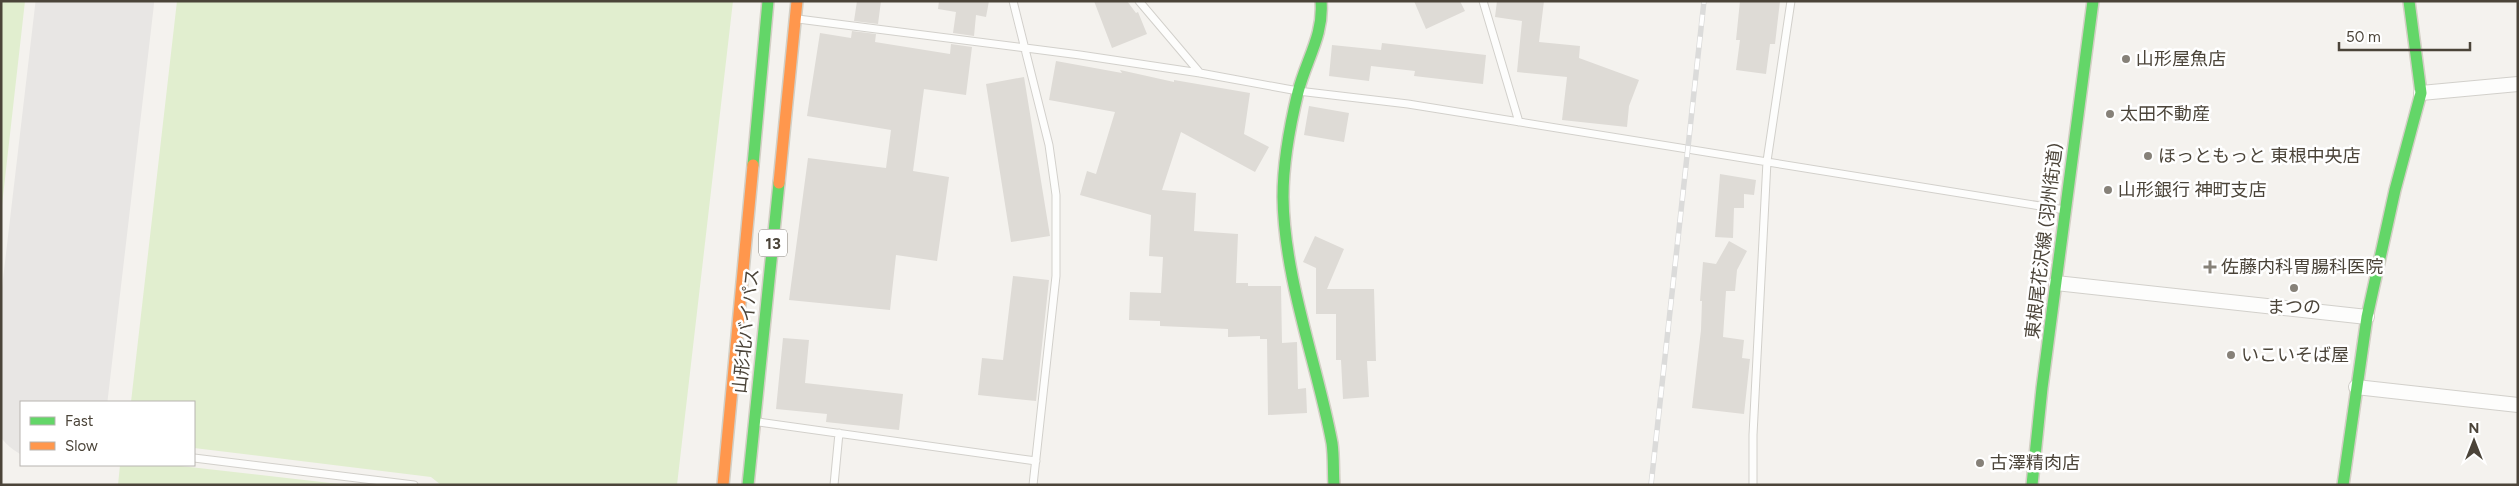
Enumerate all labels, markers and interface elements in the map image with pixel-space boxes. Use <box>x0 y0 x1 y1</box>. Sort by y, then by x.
scale bar <box>2339 20 2470 52</box>
text: 50 m <box>2346 28 2381 46</box>
place label: 山形屋魚店 <box>2136 48 2226 70</box>
marker: 山形屋魚店 <box>2120 53 2132 65</box>
place label: 太田不動産 <box>2120 103 2210 125</box>
marker: 太田不動産 <box>2104 108 2116 120</box>
street label: 東根尾花沢線 (羽州街道) <box>2021 142 2067 340</box>
place label: ほっともっと 東根中央店 <box>2158 145 2360 167</box>
marker: ほっともっと 東根中央店 <box>2142 150 2154 162</box>
place label: 山形銀行 神町支店 <box>2118 179 2266 201</box>
marker: 山形銀行 神町支店 <box>2102 184 2114 196</box>
road number: 13 <box>759 230 787 256</box>
place label: 佐藤内科胃腸科医院 <box>2221 256 2383 278</box>
marker: 佐藤内科胃腸科医院 <box>2203 260 2217 274</box>
street label: 山形北バイパス <box>728 267 764 395</box>
marker: まつの <box>2288 282 2300 294</box>
place label: まつの <box>2267 296 2321 318</box>
place label: いこいそば屋 <box>2241 344 2349 366</box>
marker: いこいそば屋 <box>2225 349 2237 361</box>
legend <box>20 401 195 466</box>
text: Fast <box>65 412 94 430</box>
north arrow <box>2449 416 2499 466</box>
text: N <box>2469 420 2479 437</box>
text: Slow <box>65 437 98 455</box>
place label: 古澤精肉店 <box>1990 452 2080 474</box>
marker: 古澤精肉店 <box>1974 457 1986 469</box>

